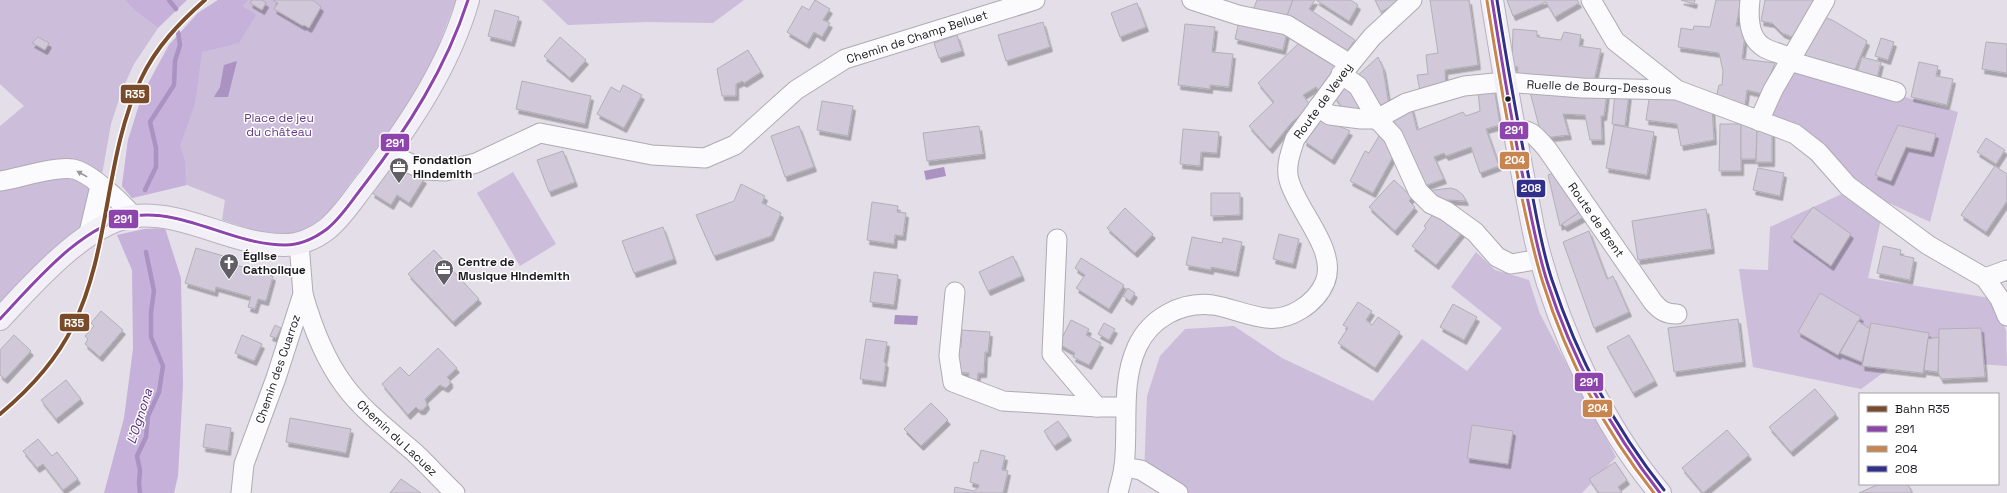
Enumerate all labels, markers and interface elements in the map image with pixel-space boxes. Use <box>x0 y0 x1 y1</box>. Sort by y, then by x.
street label: Chemin de Champ Belluet <box>844 7 990 67</box>
street label: Route de Vevey <box>1290 60 1356 142</box>
street label: Ruelle de Bourg-Dessous <box>1526 76 1672 98</box>
line badge: R35 <box>120 84 150 104</box>
text: R35 <box>125 87 146 101</box>
unlabelled marker <box>1503 94 1513 104</box>
park label: Place de jeu du château <box>244 110 314 140</box>
line badge: 291 <box>1499 121 1529 140</box>
text: 291 <box>1505 123 1523 137</box>
line badge: 291 <box>380 133 410 152</box>
text: 291 <box>386 136 404 150</box>
line badge: 204 <box>1499 151 1530 170</box>
place label: Fondation Hindemith <box>413 152 472 182</box>
text: 204 <box>1505 153 1525 167</box>
office icon: Fondation Hindemith <box>388 156 410 184</box>
one-way arrow <box>76 170 88 177</box>
line badge: 208 <box>1516 179 1546 198</box>
street label: Route de Brent <box>1564 179 1628 261</box>
text: 208 <box>1521 181 1542 195</box>
line badge: 291 <box>108 209 139 229</box>
text: 291 <box>114 212 132 226</box>
place label: Église Catholique <box>243 248 306 278</box>
church icon: Église Catholique <box>218 252 240 280</box>
place label: Centre de Musique Hindemith <box>458 254 570 284</box>
office icon: Centre de Musique Hindemith <box>433 258 455 286</box>
street label: Chemin des Cuarroz <box>252 312 304 426</box>
line badge: R35 <box>59 313 90 332</box>
text: R35 <box>64 316 85 330</box>
line badge: 291 <box>1574 372 1604 392</box>
text: 291 <box>1580 375 1598 389</box>
water label: L'Ognona <box>123 386 157 446</box>
legend <box>1859 393 1999 485</box>
street label: Chemin du Lacuez <box>353 396 441 480</box>
line badge: 204 <box>1582 399 1613 418</box>
text: 204 <box>1588 401 1608 415</box>
text: Bahn R35 <box>1895 401 1950 417</box>
text: 291 <box>1895 421 1915 437</box>
text: 204 <box>1895 441 1918 457</box>
text: 208 <box>1895 461 1917 477</box>

